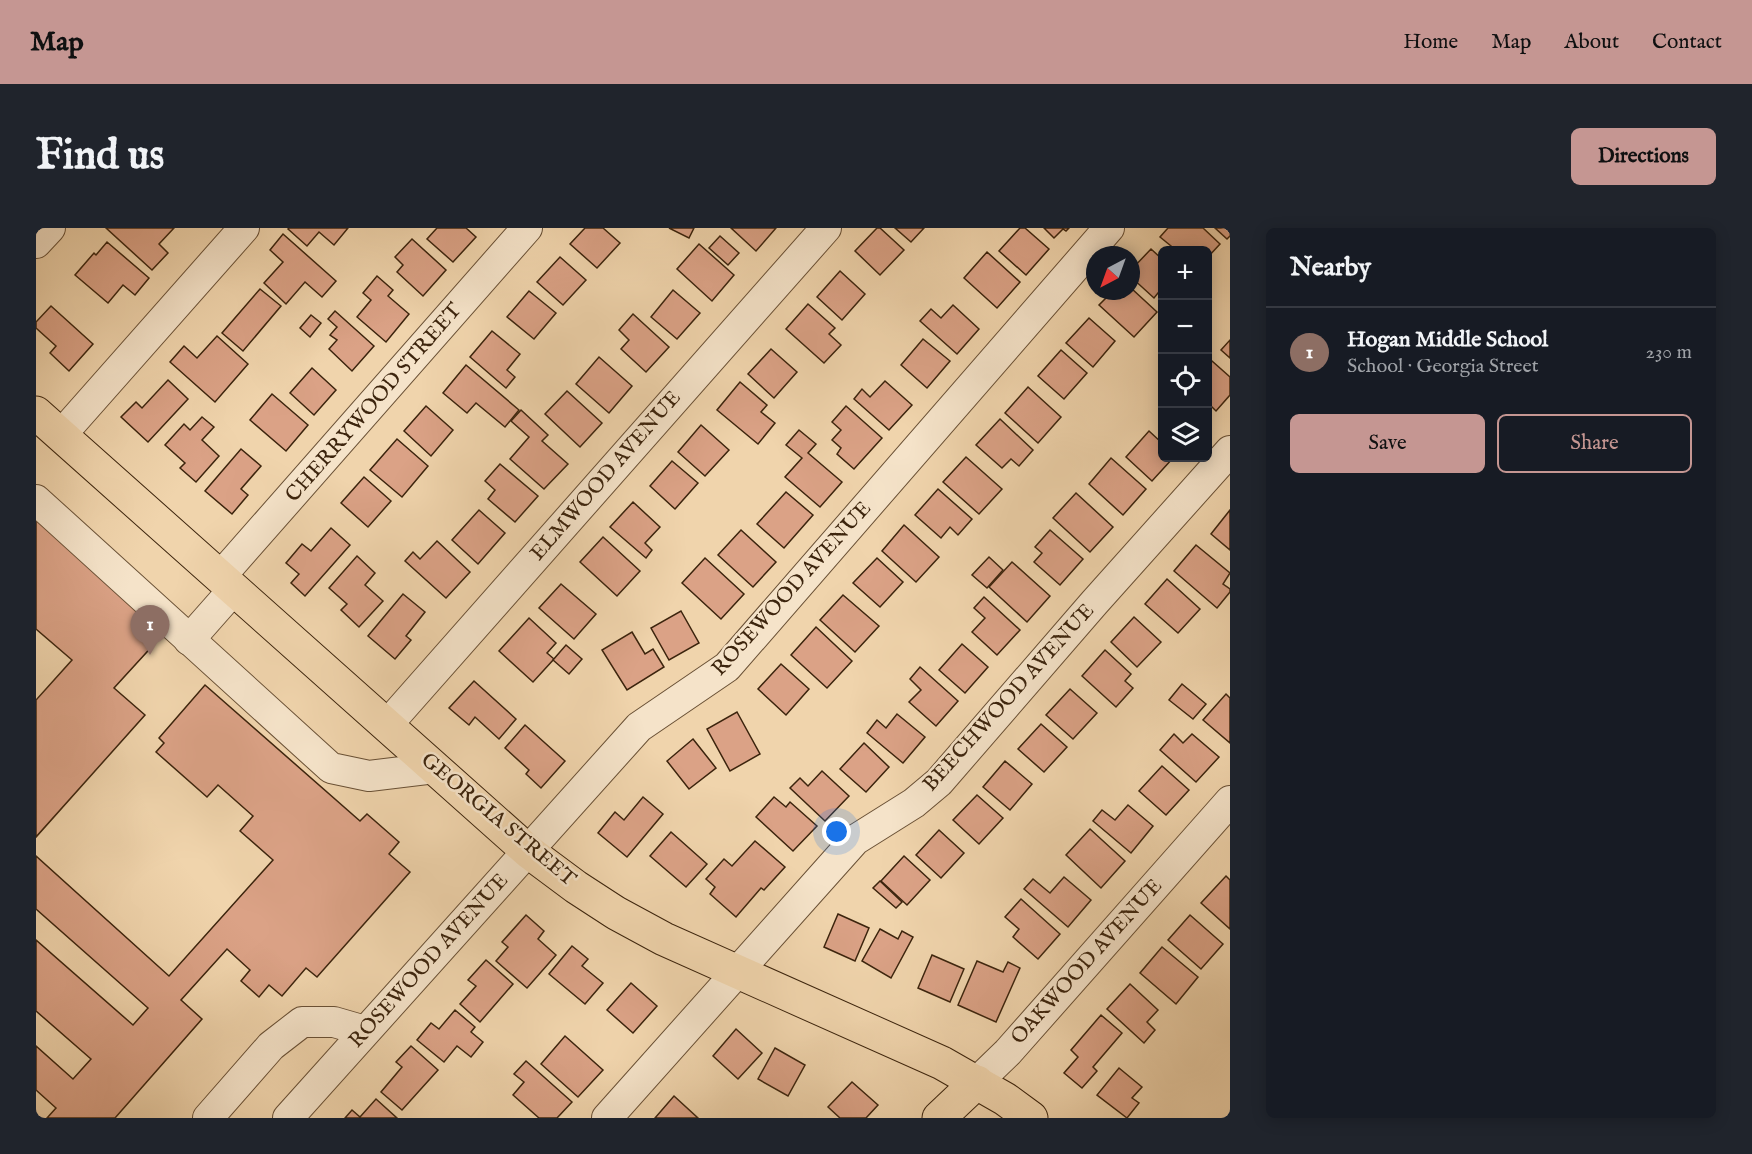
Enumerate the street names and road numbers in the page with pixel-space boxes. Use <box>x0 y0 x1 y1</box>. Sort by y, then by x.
street label: CHERRYWOOD STREET <box>280 297 469 508</box>
street label: ELMWOOD AVENUE <box>525 385 687 567</box>
street label: ROSEWOOD AVENUE <box>706 496 878 682</box>
street label: BEECHWOOD AVENUE <box>917 598 1101 798</box>
street label: GEORGIA STREET <box>415 747 582 893</box>
street label: ROSEWOOD AVENUE <box>343 868 515 1054</box>
street label: OAKWOOD AVENUE <box>1005 873 1169 1051</box>

